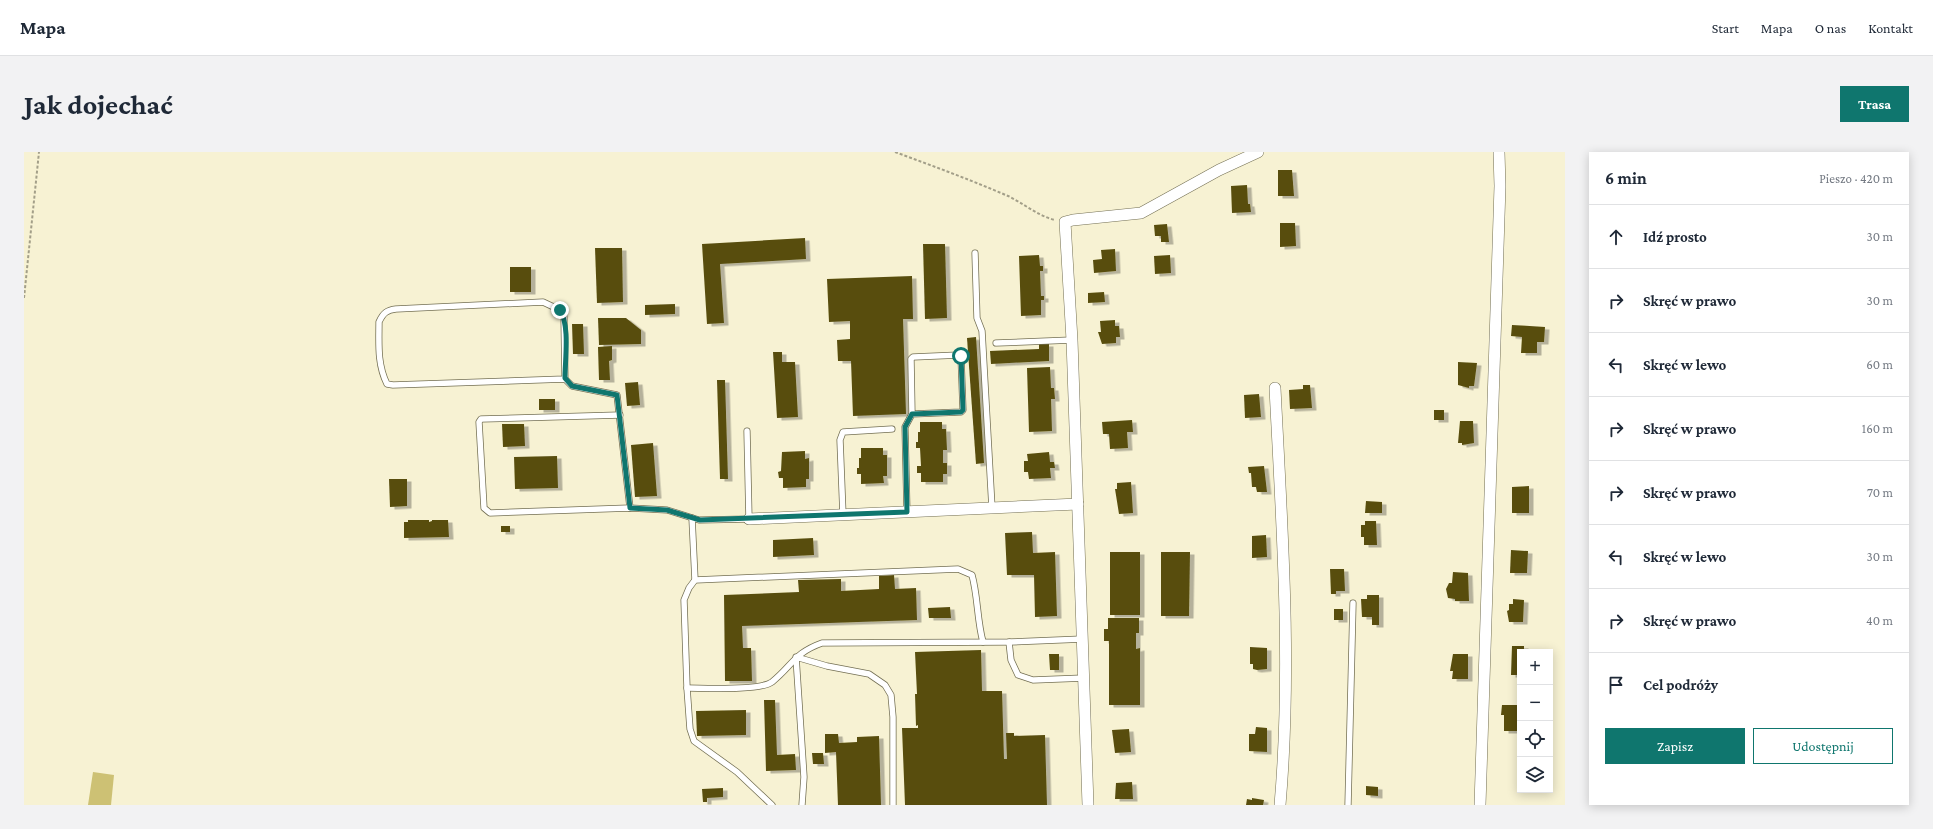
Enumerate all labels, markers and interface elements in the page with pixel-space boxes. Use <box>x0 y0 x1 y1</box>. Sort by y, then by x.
text: Mapa <box>20 17 66 38</box>
text: Start <box>1712 20 1739 36</box>
text: Mapa <box>1761 20 1793 36</box>
text: O nas <box>1815 20 1846 36</box>
text: Kontakt <box>1868 20 1913 36</box>
button: Trasa <box>1840 86 1909 122</box>
text: Jak dojechać <box>24 89 173 120</box>
text: 6 min <box>1605 169 1647 188</box>
text: Pieszo · 420 m <box>1819 171 1893 186</box>
icon: ahead <box>1605 226 1627 248</box>
text: Idź prosto <box>1643 229 1707 245</box>
text: 30 m <box>1867 229 1893 244</box>
icon: right <box>1605 290 1627 312</box>
text: Skręć w prawo <box>1643 293 1736 309</box>
text: 30 m <box>1867 293 1893 308</box>
route end <box>551 301 569 319</box>
route start <box>952 347 970 365</box>
icon: left <box>1605 354 1627 376</box>
text: Skręć w lewo <box>1643 357 1726 373</box>
text: 60 m <box>1866 357 1893 372</box>
icon: right <box>1605 418 1627 440</box>
text: Skręć w prawo <box>1643 421 1736 437</box>
text: 160 m <box>1862 421 1893 436</box>
icon: right <box>1605 482 1627 504</box>
text: Skręć w prawo <box>1643 485 1736 501</box>
text: 70 m <box>1867 485 1893 500</box>
icon: left <box>1605 546 1627 568</box>
text: Skręć w lewo <box>1643 549 1726 565</box>
text: 30 m <box>1867 549 1893 564</box>
icon: right <box>1605 610 1627 632</box>
text: Skręć w prawo <box>1643 613 1736 629</box>
text: 40 m <box>1866 613 1893 628</box>
map controls <box>1517 649 1553 793</box>
button: + <box>1517 649 1553 685</box>
icon: arrive <box>1605 674 1627 696</box>
text: Cel podróży <box>1643 677 1718 693</box>
button: − <box>1517 685 1553 721</box>
button: locate <box>1517 721 1553 757</box>
button: Zapisz <box>1605 728 1745 764</box>
button: Udostępnij <box>1753 728 1893 764</box>
button: layers <box>1517 757 1553 793</box>

